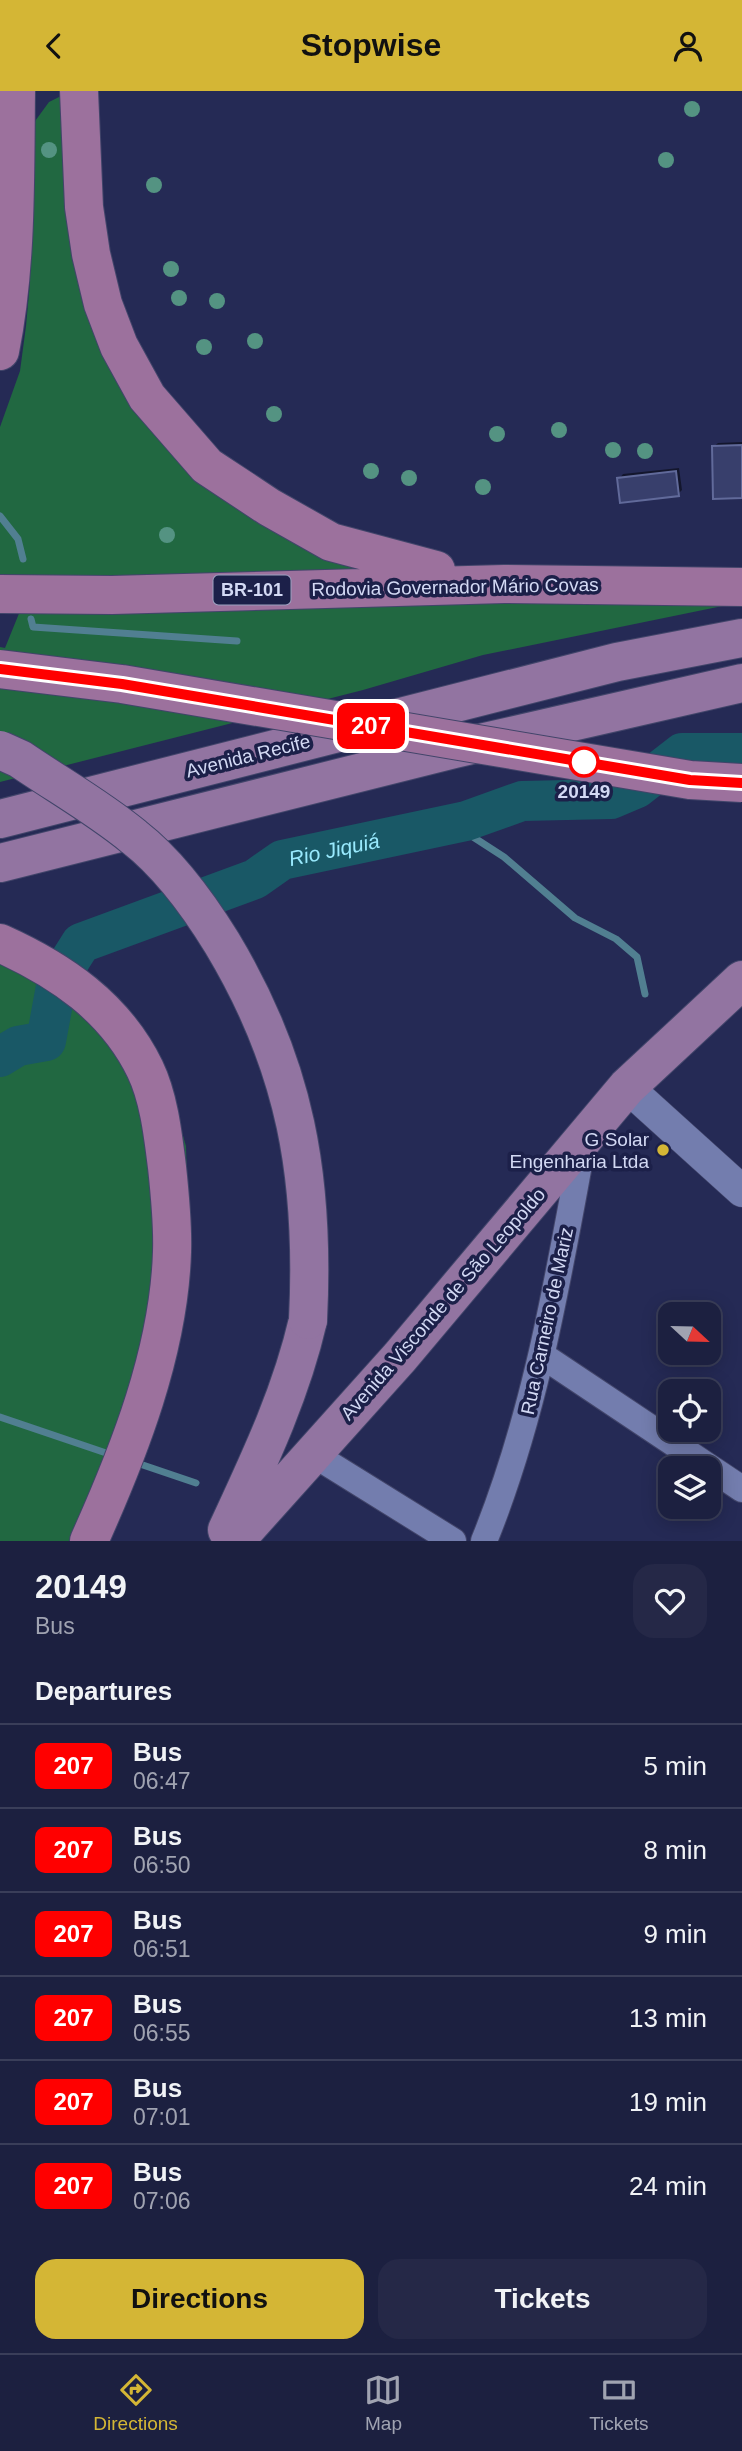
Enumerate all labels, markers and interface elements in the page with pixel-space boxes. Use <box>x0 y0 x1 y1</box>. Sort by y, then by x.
icon: back <box>35 27 73 65</box>
text: Stopwise <box>301 27 441 63</box>
icon: person <box>669 27 707 65</box>
street label: Rodovia Governador Mário Covas <box>311 574 599 600</box>
road number: BR-101 <box>214 576 290 605</box>
line badge: 207 <box>331 703 411 749</box>
text: 207 <box>351 712 391 739</box>
street label: Avenida Recife <box>184 730 312 782</box>
marker: 20149 <box>569 747 599 777</box>
place label: 20149 <box>558 781 610 802</box>
water label: Rio Jiquiá <box>286 828 382 870</box>
place label: G Solar Engenharia Ltda <box>510 1129 650 1172</box>
marker: G Solar Engenharia Ltda <box>655 1142 671 1158</box>
street label: Avenida Visconde de São Leopoldo <box>337 1184 549 1424</box>
street label: Rua Carneiro de Mariz <box>517 1225 577 1417</box>
north arrow <box>658 1302 721 1365</box>
map controls <box>658 1302 721 1519</box>
button: locate <box>658 1379 721 1442</box>
button: layers <box>658 1456 721 1519</box>
button: heart <box>633 1564 707 1638</box>
text: 20149 <box>35 1568 127 1605</box>
text: Bus <box>35 1613 75 1639</box>
text: Departures <box>35 1676 172 1706</box>
text: Bus <box>133 1737 182 1767</box>
text: 5 min <box>643 1751 707 1781</box>
text: 207 <box>53 1752 94 1779</box>
text: 06:47 <box>133 1768 191 1794</box>
text: Bus <box>133 1821 182 1851</box>
text: 8 min <box>643 1835 707 1865</box>
text: 207 <box>53 1836 94 1863</box>
text: 06:50 <box>133 1852 191 1878</box>
text: Bus <box>133 1905 182 1935</box>
text: 9 min <box>643 1919 707 1949</box>
text: 207 <box>53 1920 94 1947</box>
text: 06:51 <box>133 1936 191 1962</box>
text: Bus <box>133 1989 182 2019</box>
text: 13 min <box>629 2003 707 2033</box>
text: 207 <box>53 2004 94 2031</box>
text: 06:55 <box>133 2020 191 2046</box>
text: Bus <box>133 2073 182 2103</box>
text: 19 min <box>629 2087 707 2117</box>
text: 207 <box>53 2088 94 2115</box>
text: 07:01 <box>133 2104 191 2130</box>
text: Bus <box>133 2157 182 2187</box>
text: 24 min <box>629 2171 707 2201</box>
text: 207 <box>53 2172 94 2199</box>
text: 07:06 <box>133 2188 191 2214</box>
button: Directions <box>35 2259 364 2339</box>
button: Tickets <box>378 2259 707 2339</box>
tab: Directions <box>93 2371 178 2435</box>
tab: Map <box>364 2371 402 2435</box>
tab: Tickets <box>589 2371 649 2435</box>

